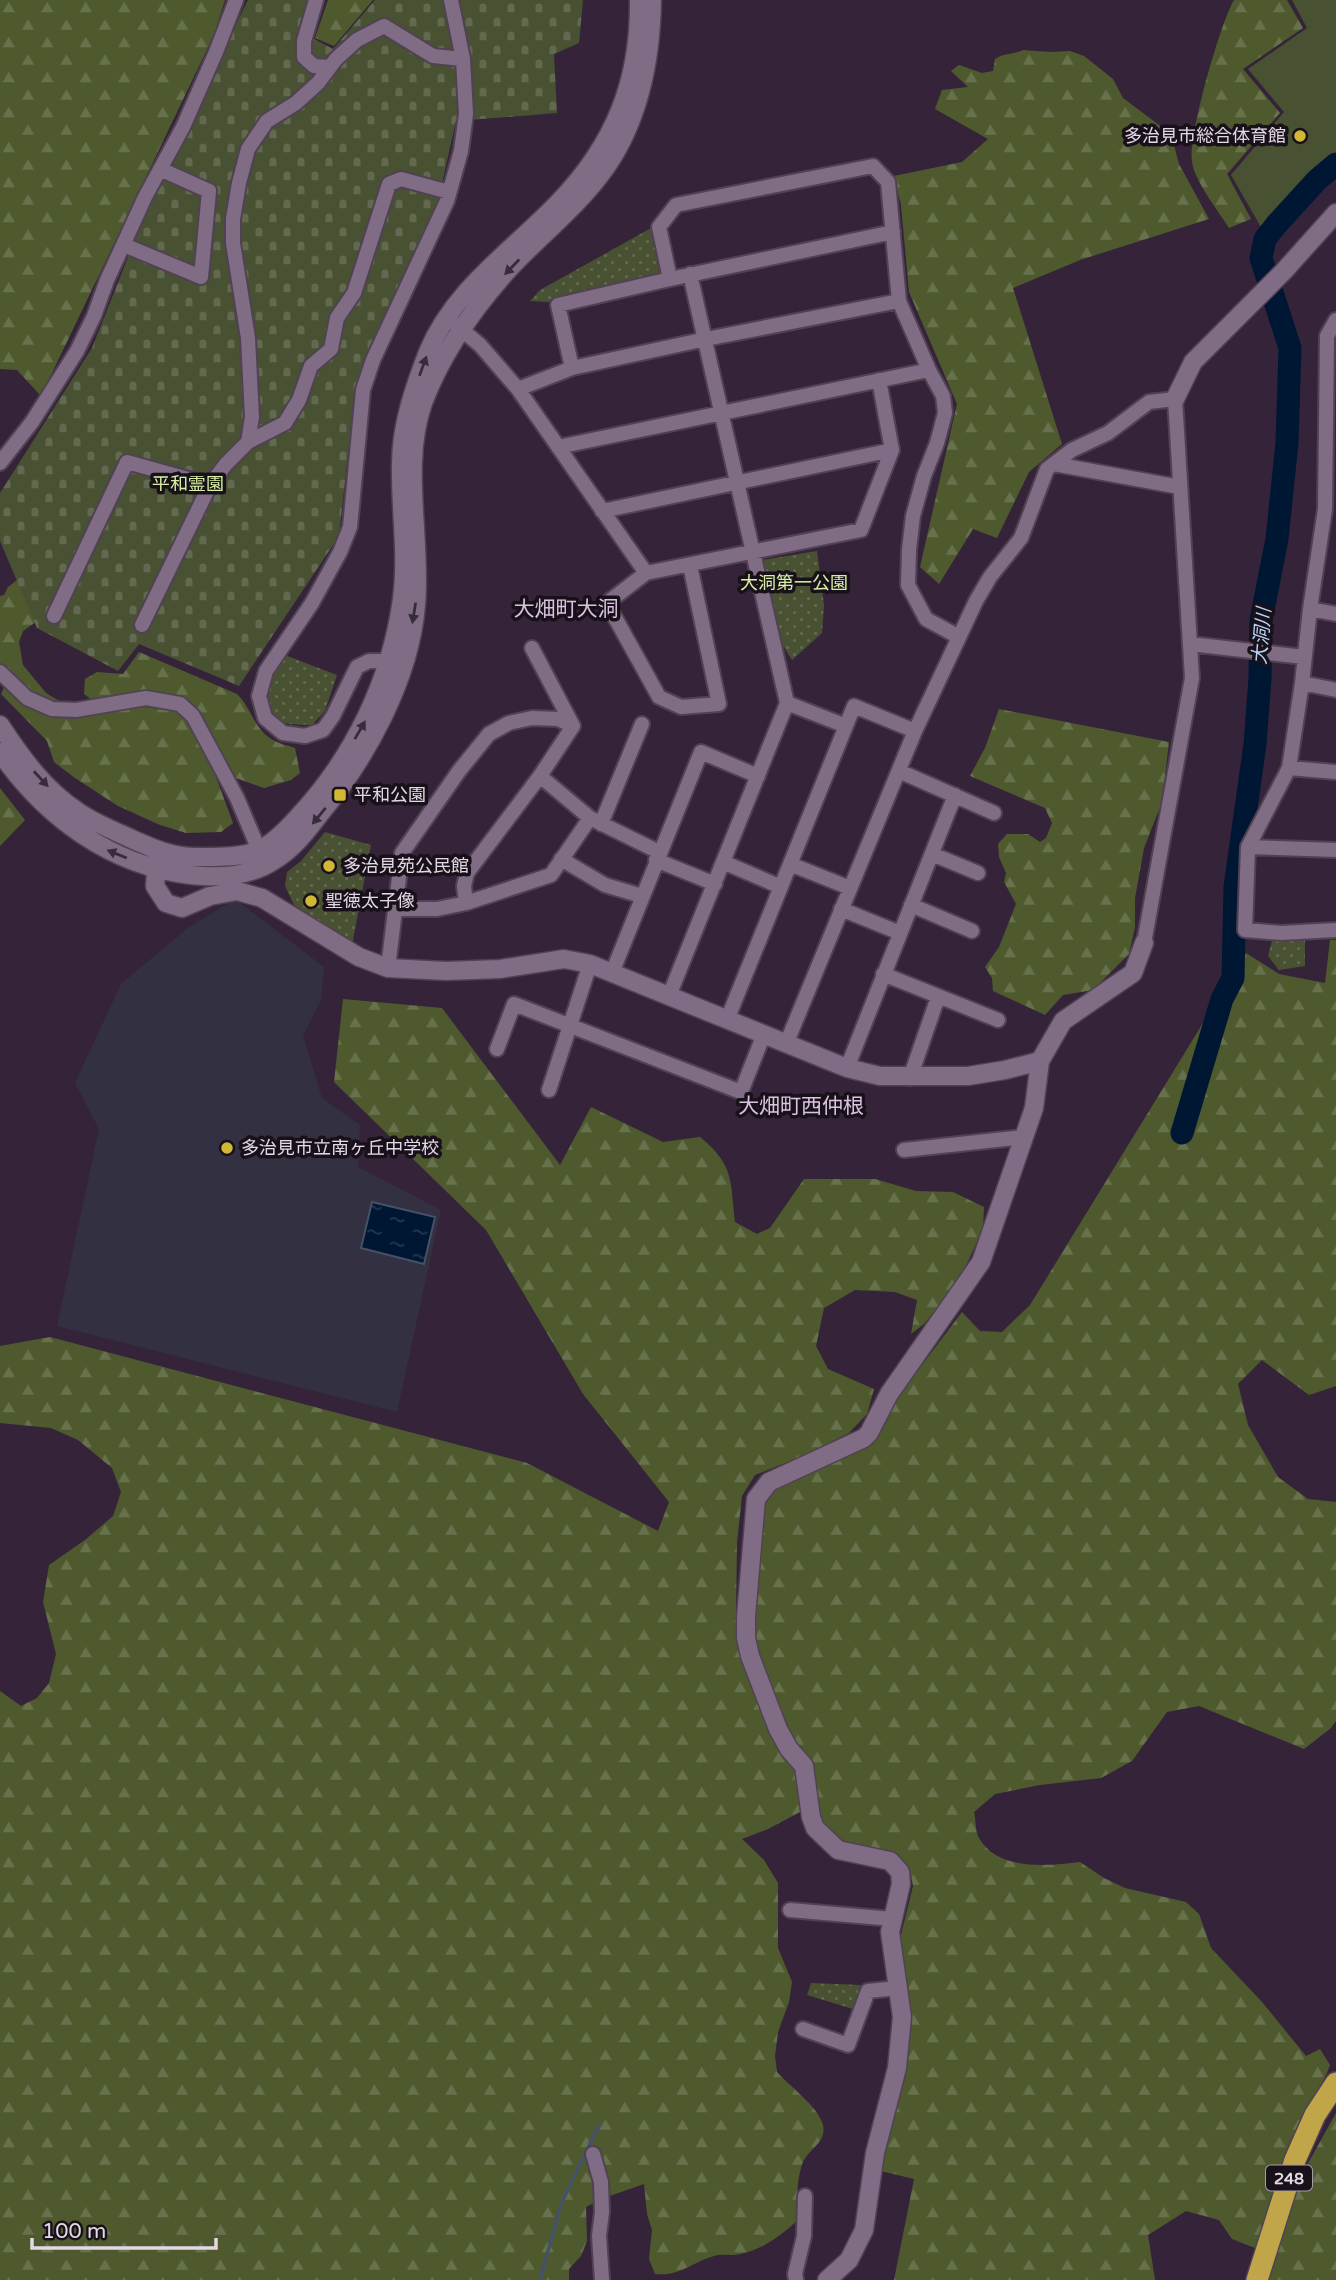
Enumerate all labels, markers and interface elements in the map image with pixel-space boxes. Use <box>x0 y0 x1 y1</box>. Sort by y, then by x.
place label: 多治見市総合体育館 <box>1124 125 1286 147</box>
marker: 多治見市総合体育館 <box>1292 128 1308 144</box>
one-way arrow <box>504 258 520 275</box>
one-way arrow <box>418 355 429 376</box>
park label: 平和霊園 <box>152 473 224 495</box>
park label: 大洞第一公園 <box>740 572 848 594</box>
district label: 大畑町大洞 <box>514 597 619 622</box>
one-way arrow <box>408 602 419 624</box>
water label: 大洞川 <box>1249 605 1276 665</box>
one-way arrow <box>354 720 366 739</box>
one-way arrow <box>33 770 49 788</box>
place label: 平和公園 <box>354 784 426 806</box>
marker: 平和公園 <box>332 787 348 803</box>
one-way arrow <box>312 808 327 825</box>
one-way arrow <box>106 848 127 859</box>
place label: 多治見苑公民館 <box>343 855 469 877</box>
marker: 多治見苑公民館 <box>321 858 337 874</box>
place label: 聖徳太子像 <box>325 890 415 912</box>
marker: 聖徳太子像 <box>303 893 319 909</box>
district label: 大畑町西仲根 <box>738 1094 864 1119</box>
place label: 多治見市立南ヶ丘中学校 <box>241 1137 439 1159</box>
marker: 多治見市立南ヶ丘中学校 <box>219 1140 235 1156</box>
road number: 248 <box>1266 2166 1312 2190</box>
scale bar <box>32 2206 215 2250</box>
text: 100 m <box>42 2219 106 2244</box>

